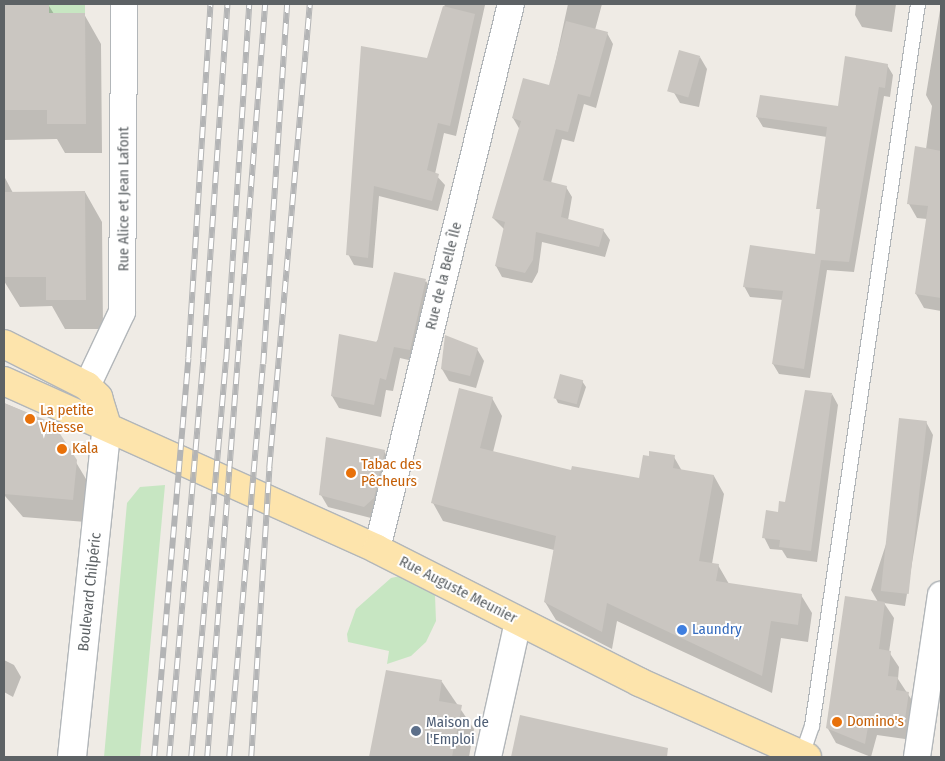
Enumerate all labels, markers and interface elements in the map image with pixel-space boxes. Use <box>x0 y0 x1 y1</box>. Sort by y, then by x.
street label: Rue Alice et Jean Lafont <box>115 127 133 271</box>
street label: Rue de la Belle Île <box>422 220 466 332</box>
place label: La petite Vitesse <box>40 401 94 436</box>
marker: La petite Vitesse <box>24 413 36 425</box>
place label: Kala <box>72 440 98 458</box>
marker: Kala <box>56 443 68 455</box>
place label: Tabac des Pêcheurs <box>361 455 422 490</box>
marker: Tabac des Pêcheurs <box>345 467 357 479</box>
street label: Boulevard Chilpéric <box>75 532 105 652</box>
street label: Rue Auguste Meunier <box>396 553 520 627</box>
place label: Laundry <box>692 621 742 639</box>
marker: Laundry <box>676 624 688 636</box>
place label: Maison de l'Emploi <box>426 713 489 748</box>
place label: Domino's <box>847 713 904 731</box>
marker: Domino's <box>831 716 843 728</box>
marker: Maison de l'Emploi <box>410 725 422 737</box>

